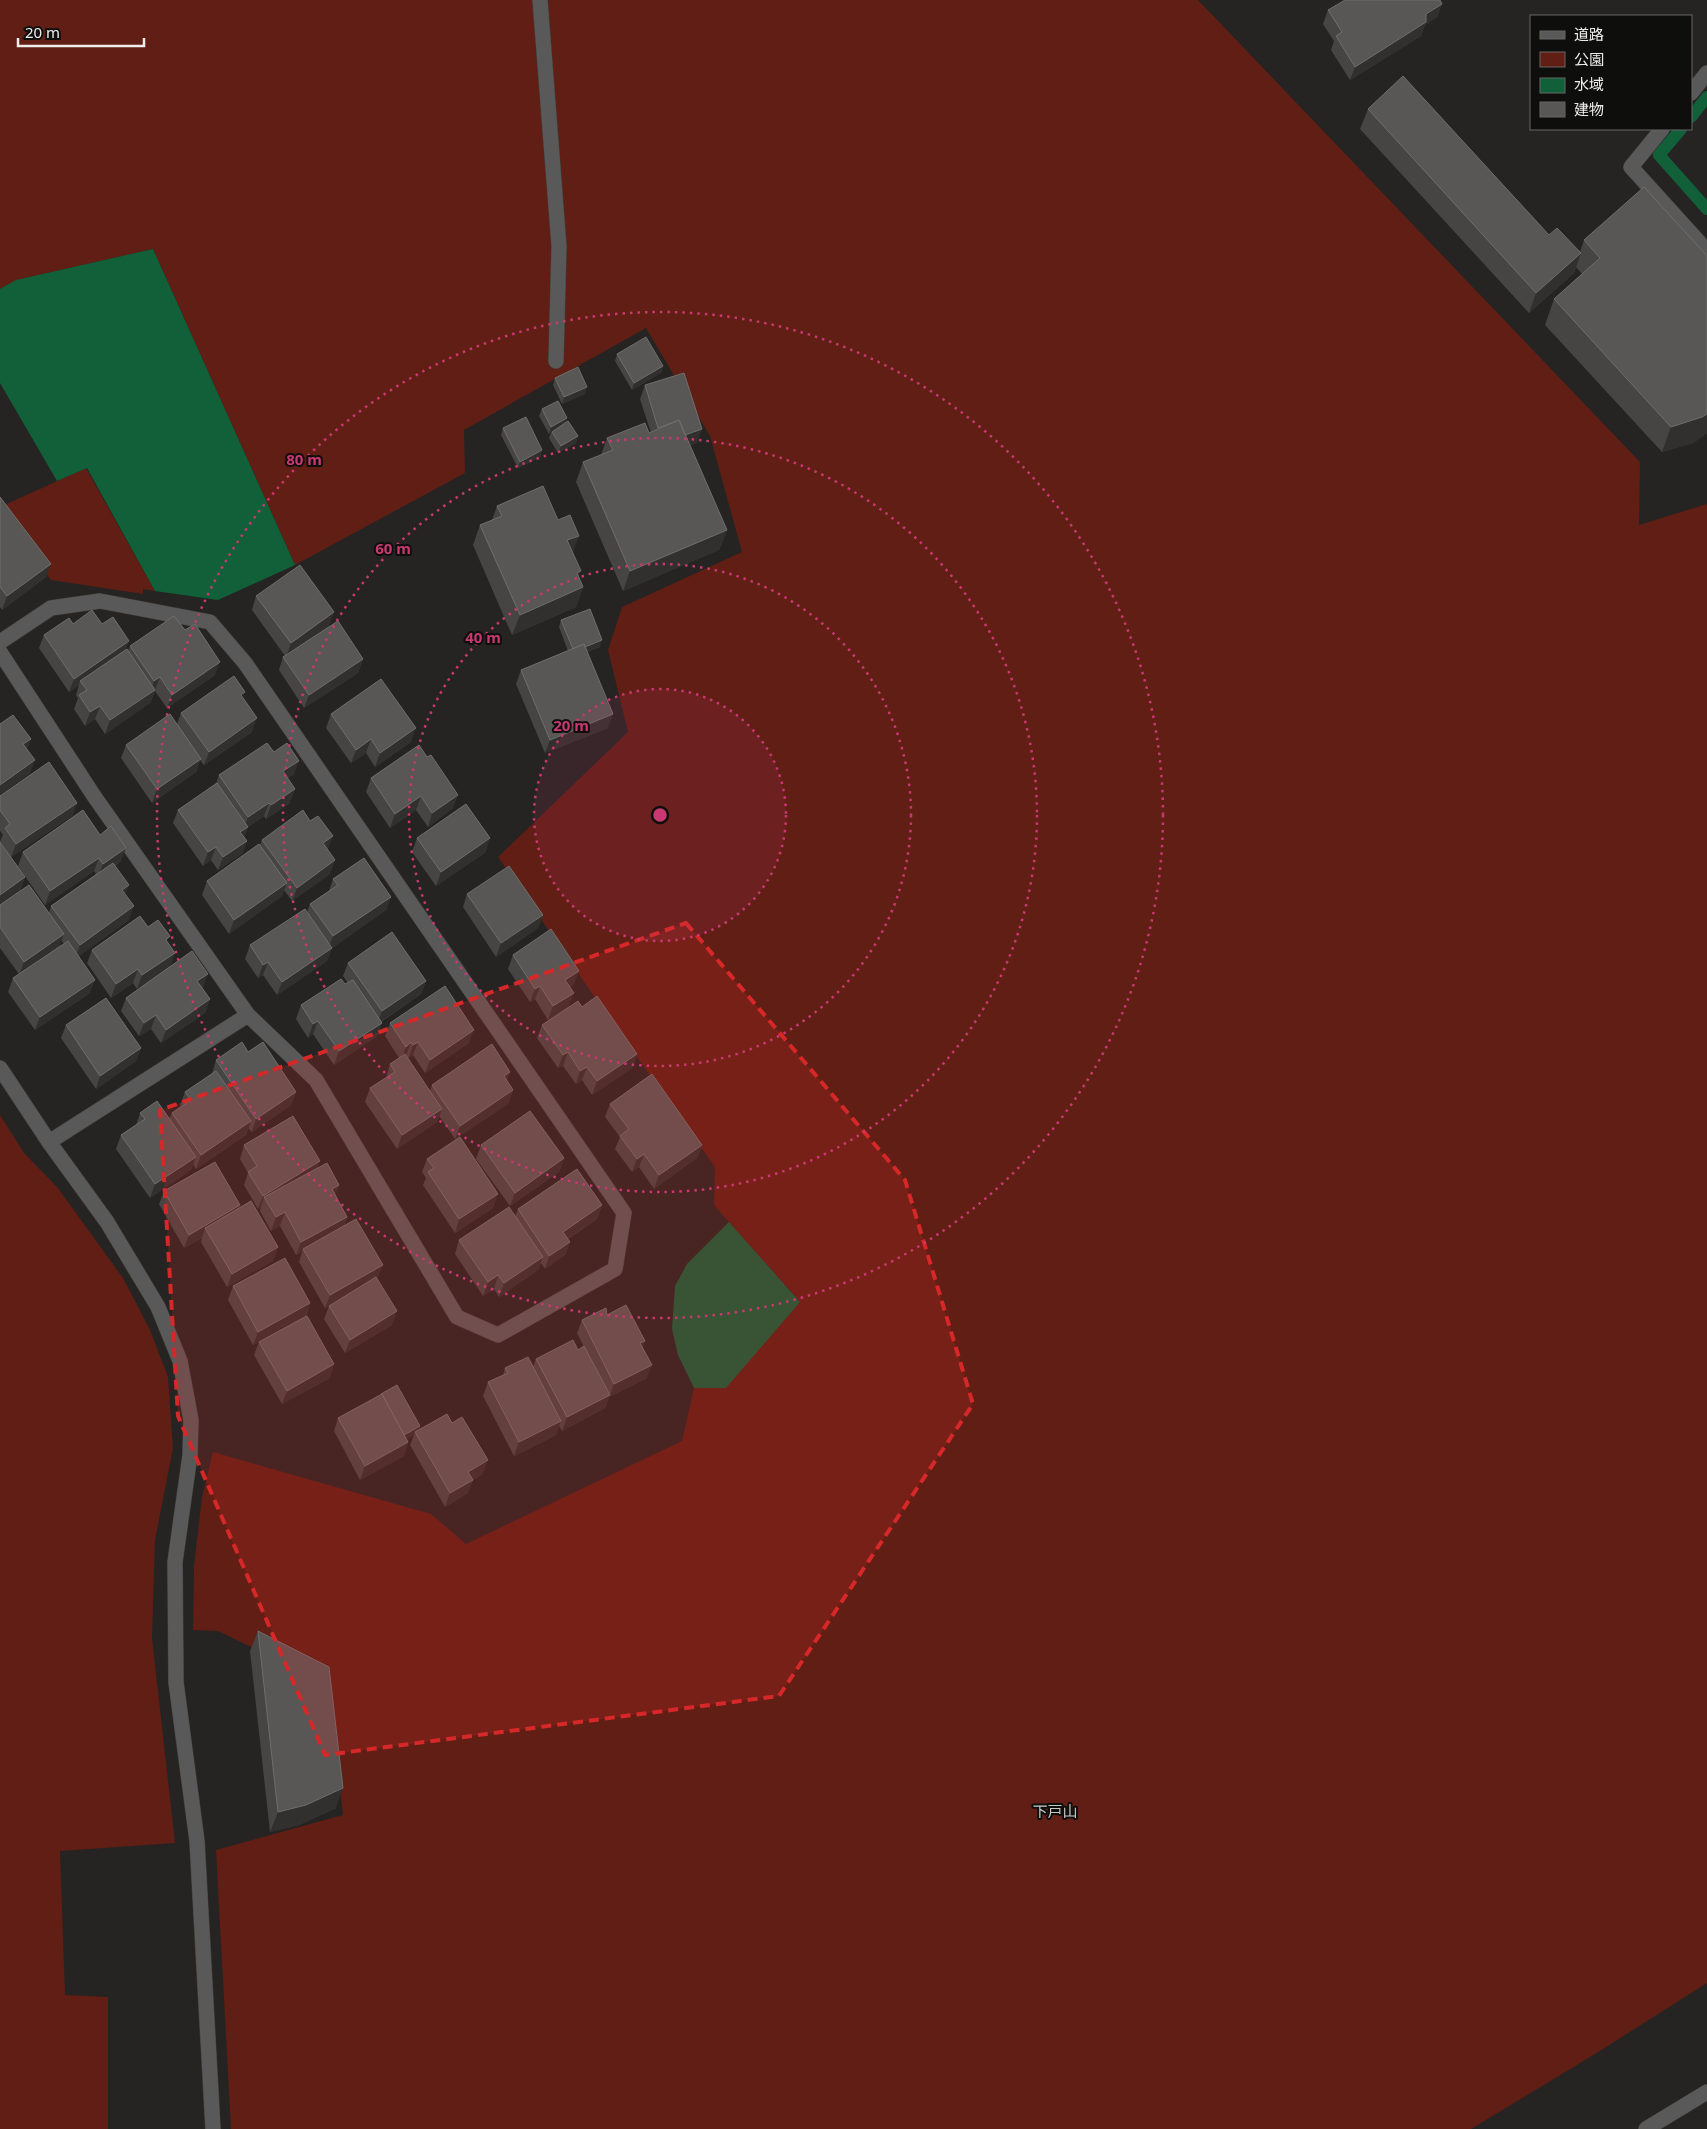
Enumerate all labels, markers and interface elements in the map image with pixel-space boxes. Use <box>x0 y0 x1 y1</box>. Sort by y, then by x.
scale bar <box>18 15 144 47</box>
legend <box>1530 15 1692 130</box>
text: 20 m <box>25 22 60 42</box>
text: 道路 <box>1574 24 1604 44</box>
text: 公園 <box>1574 49 1604 69</box>
text: 水域 <box>1574 74 1604 94</box>
text: 建物 <box>1574 99 1604 119</box>
text: 80 m <box>286 449 322 469</box>
text: 60 m <box>375 538 411 558</box>
text: 40 m <box>465 627 501 647</box>
text: 20 m <box>553 715 589 735</box>
centre of rings <box>651 806 669 824</box>
district label: 下戸山 <box>1032 1801 1078 1821</box>

